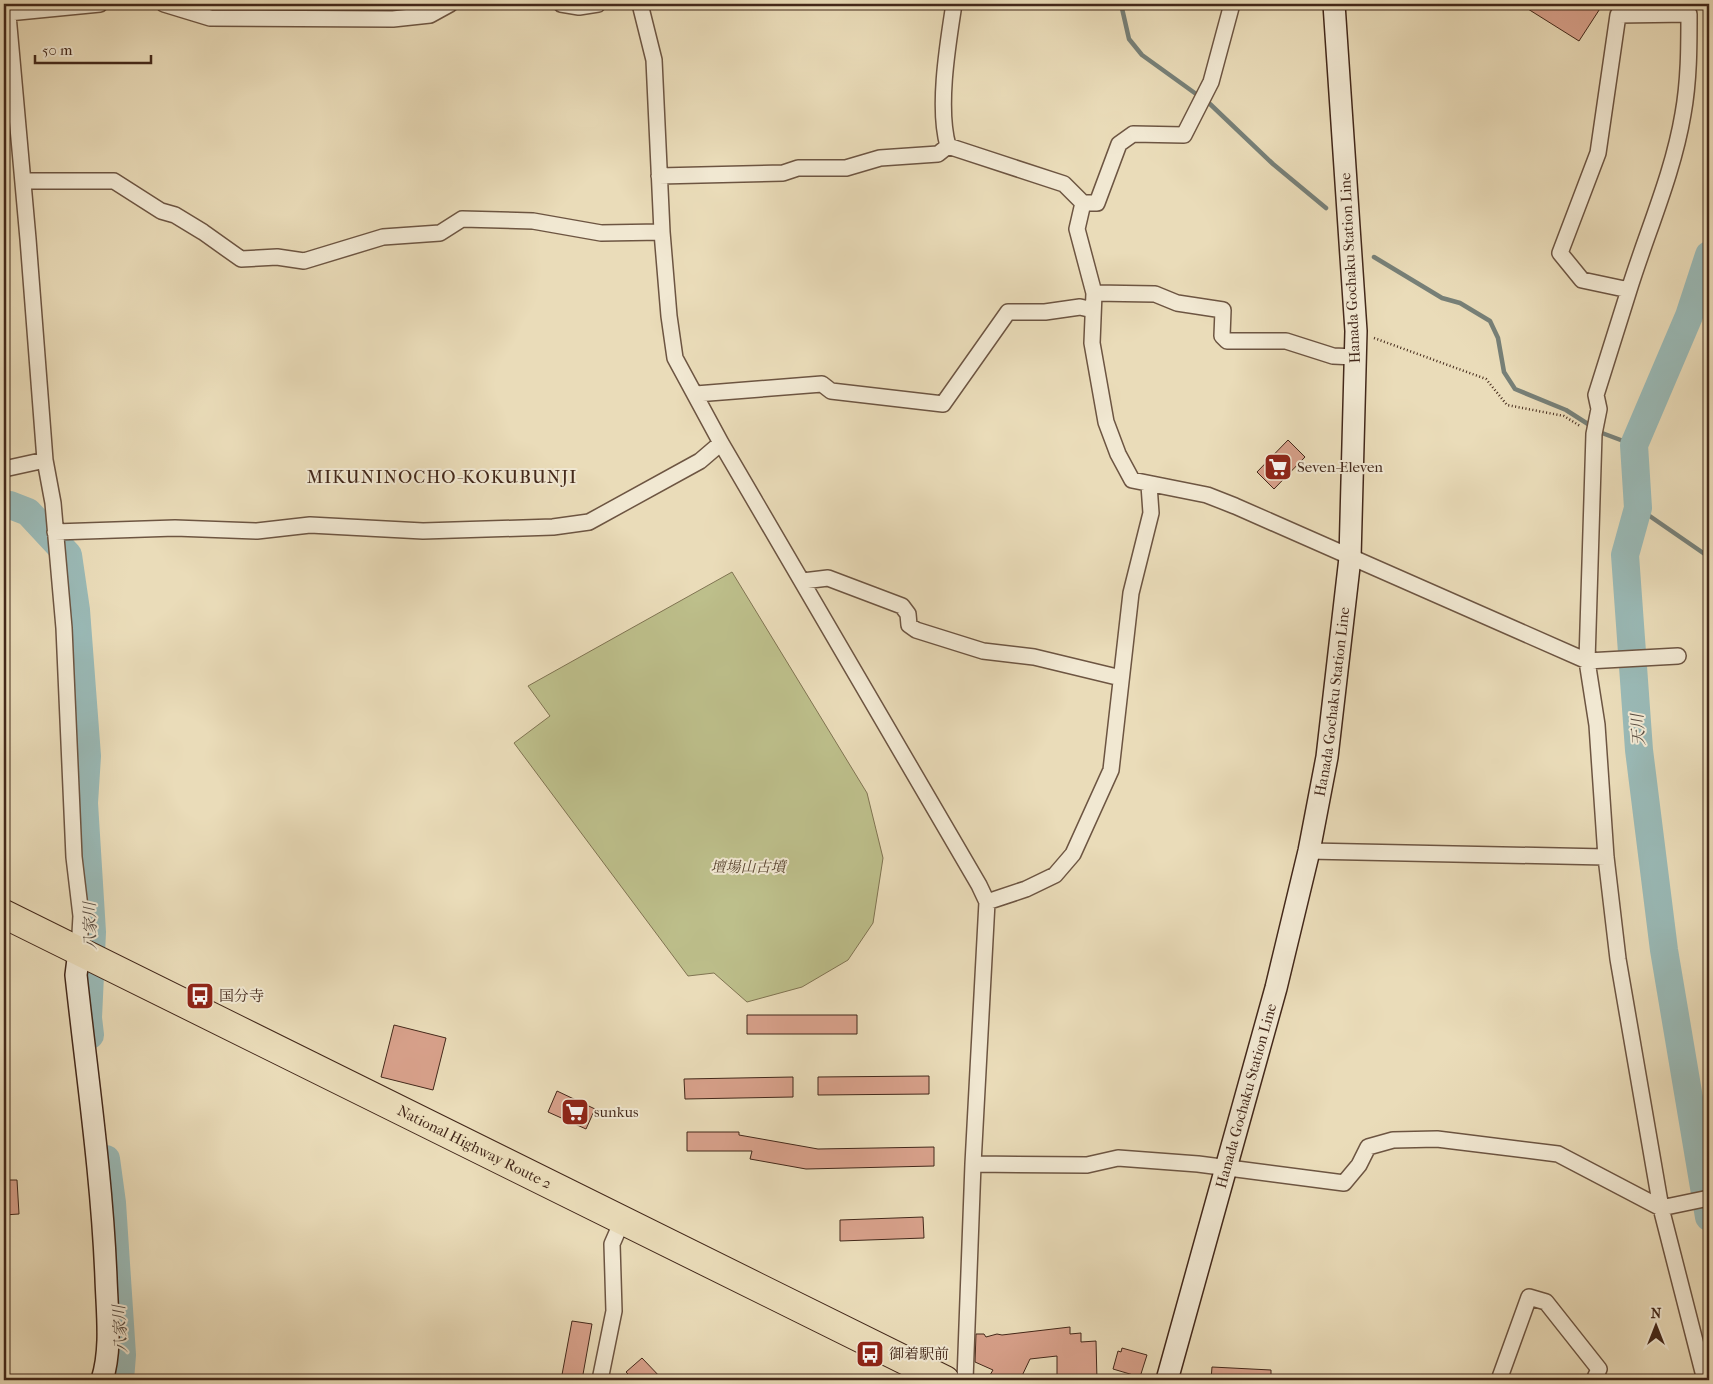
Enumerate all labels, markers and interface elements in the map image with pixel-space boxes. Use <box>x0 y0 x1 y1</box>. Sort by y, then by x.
scale bar <box>35 32 151 64</box>
text: 50 m <box>42 41 73 59</box>
street label: Hanada Gochaku Station Line <box>1336 172 1364 364</box>
supermarket icon: Seven-Eleven <box>1263 452 1293 482</box>
place label: Seven-Eleven <box>1297 458 1383 476</box>
district label: MIKUNINOCHO-KOKUBUNJI <box>307 467 577 488</box>
street label: Hanada Gochaku Station Line <box>1311 605 1353 798</box>
water label: 天川 <box>1627 711 1649 747</box>
park label: 壇場山古墳 <box>710 858 787 876</box>
water label: 八家川 <box>80 900 100 950</box>
bus stop icon: 国分寺 <box>185 981 215 1011</box>
place label: 国分寺 <box>219 987 264 1005</box>
street label: Hanada Gochaku Station Line <box>1212 1001 1280 1190</box>
supermarket icon: sunkus <box>560 1097 590 1127</box>
street label: National Highway Route 2 <box>394 1101 555 1193</box>
place label: sunkus <box>594 1103 639 1121</box>
north arrow <box>1630 1302 1680 1352</box>
water label: 八家川 <box>109 1303 131 1353</box>
text: N <box>1651 1305 1662 1322</box>
bus stop icon: 御着駅前 <box>855 1339 885 1369</box>
place label: 御着駅前 <box>889 1345 949 1363</box>

